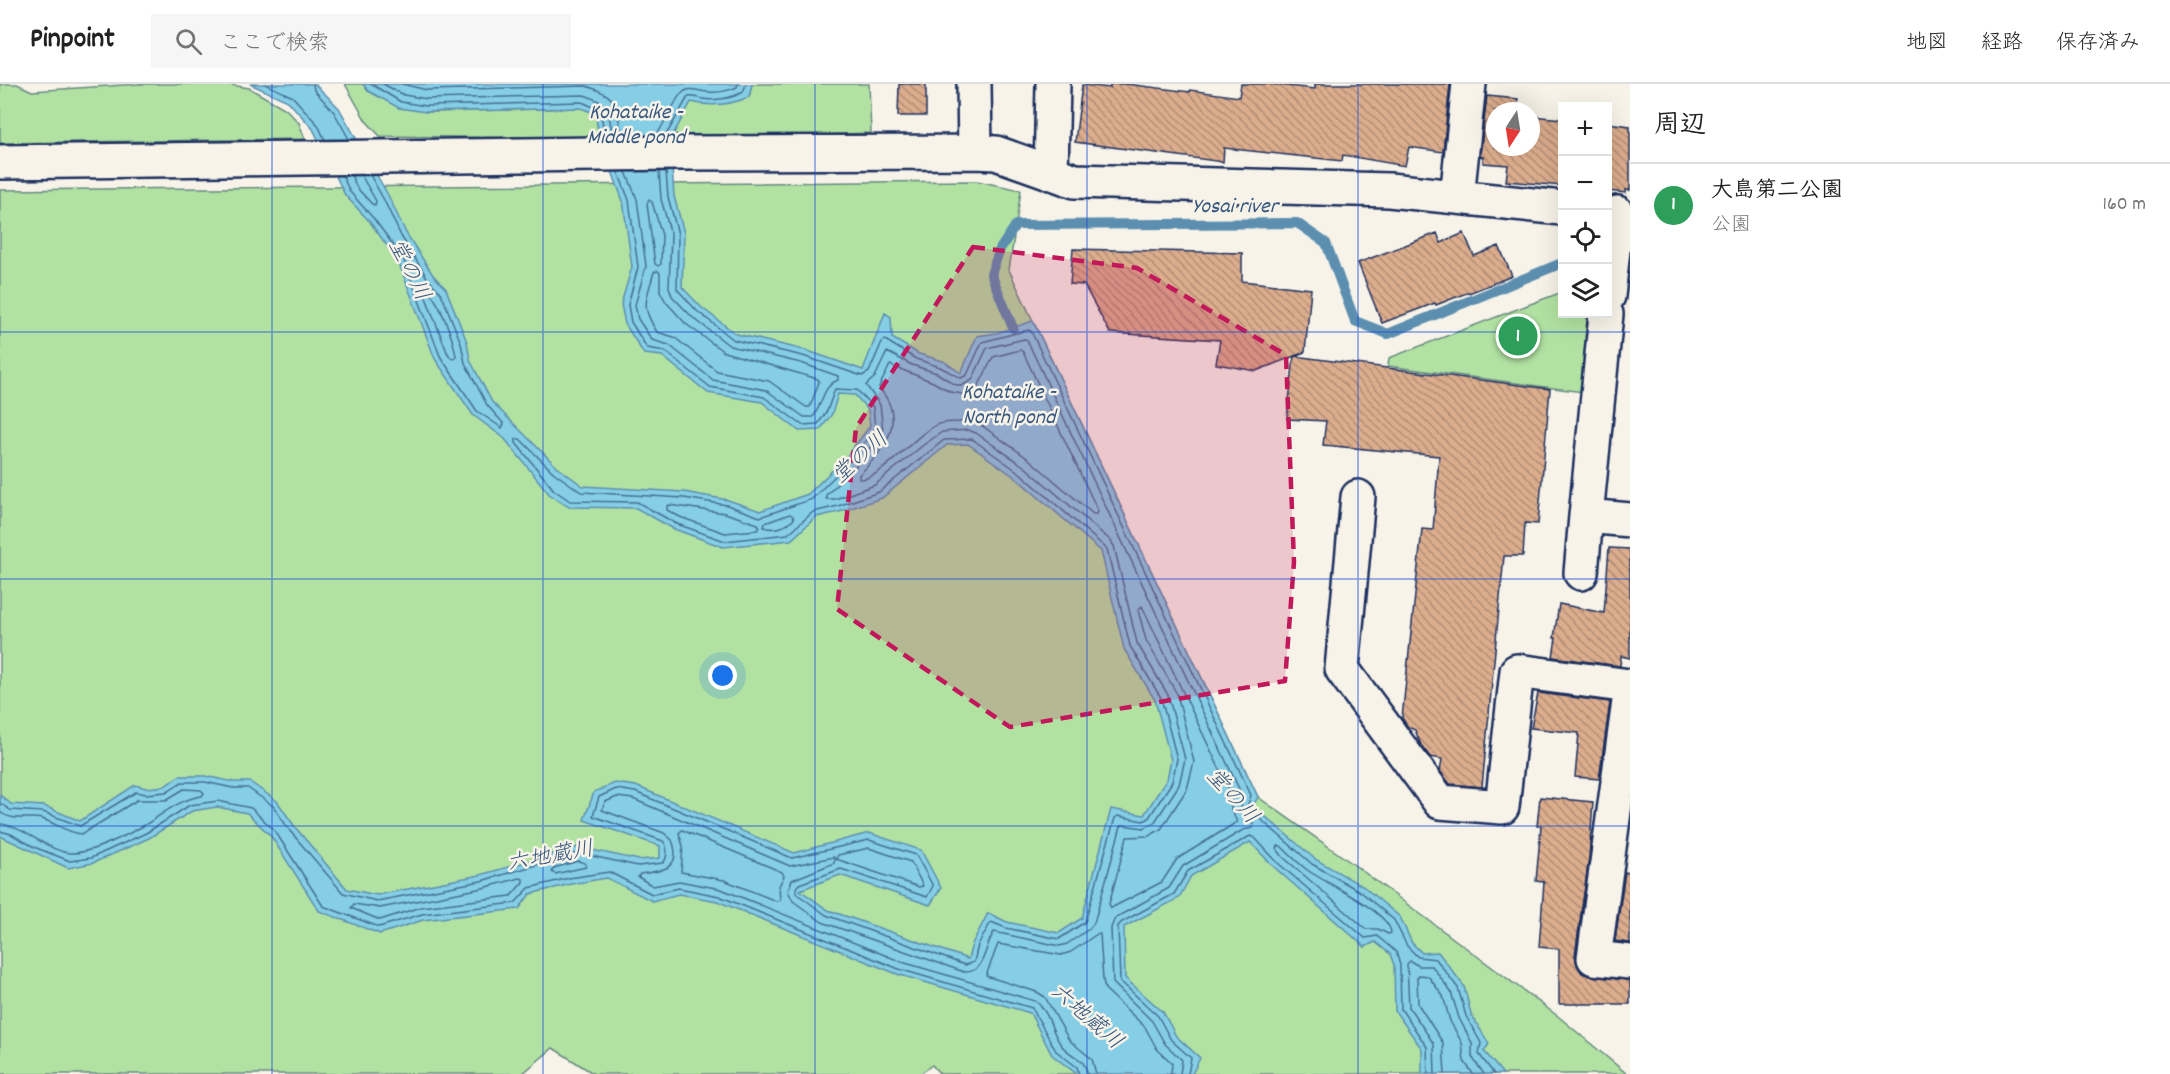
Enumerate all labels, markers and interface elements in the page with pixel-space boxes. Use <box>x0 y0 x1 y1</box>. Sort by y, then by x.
search box <box>151 14 571 68</box>
text: Pinpoint <box>30 21 115 61</box>
icon: search <box>172 25 205 58</box>
text: ここで検索 <box>220 29 330 60</box>
text: 地図 <box>1906 29 1948 59</box>
text: 経路 <box>1981 29 2023 59</box>
text: 保存済み <box>2056 29 2140 59</box>
water label: Kohataike - Middle pond <box>587 98 688 154</box>
north arrow <box>1486 102 1540 156</box>
map controls <box>1558 102 1612 318</box>
button: + <box>1558 102 1612 156</box>
text: 周辺 <box>1654 108 1706 145</box>
button: − <box>1558 156 1612 210</box>
text: 大島第二公園 <box>1711 176 1843 207</box>
text: 1 <box>1671 191 1676 219</box>
text: 160 m <box>2103 191 2146 219</box>
water label: Yosai river <box>1192 192 1281 223</box>
button: locate <box>1558 210 1612 264</box>
text: 公園 <box>1711 212 1751 240</box>
water label: 堂の川 <box>379 234 437 307</box>
button: layers <box>1558 264 1612 318</box>
pin: 1 <box>1498 314 1538 358</box>
water label: Kohataike - North pond <box>962 378 1058 434</box>
water label: 堂の川 <box>826 425 896 492</box>
your location <box>708 661 737 690</box>
water label: 堂の川 <box>1198 762 1265 832</box>
water label: 六地蔵川 <box>505 835 597 880</box>
water label: 六地蔵川 <box>1042 977 1129 1058</box>

